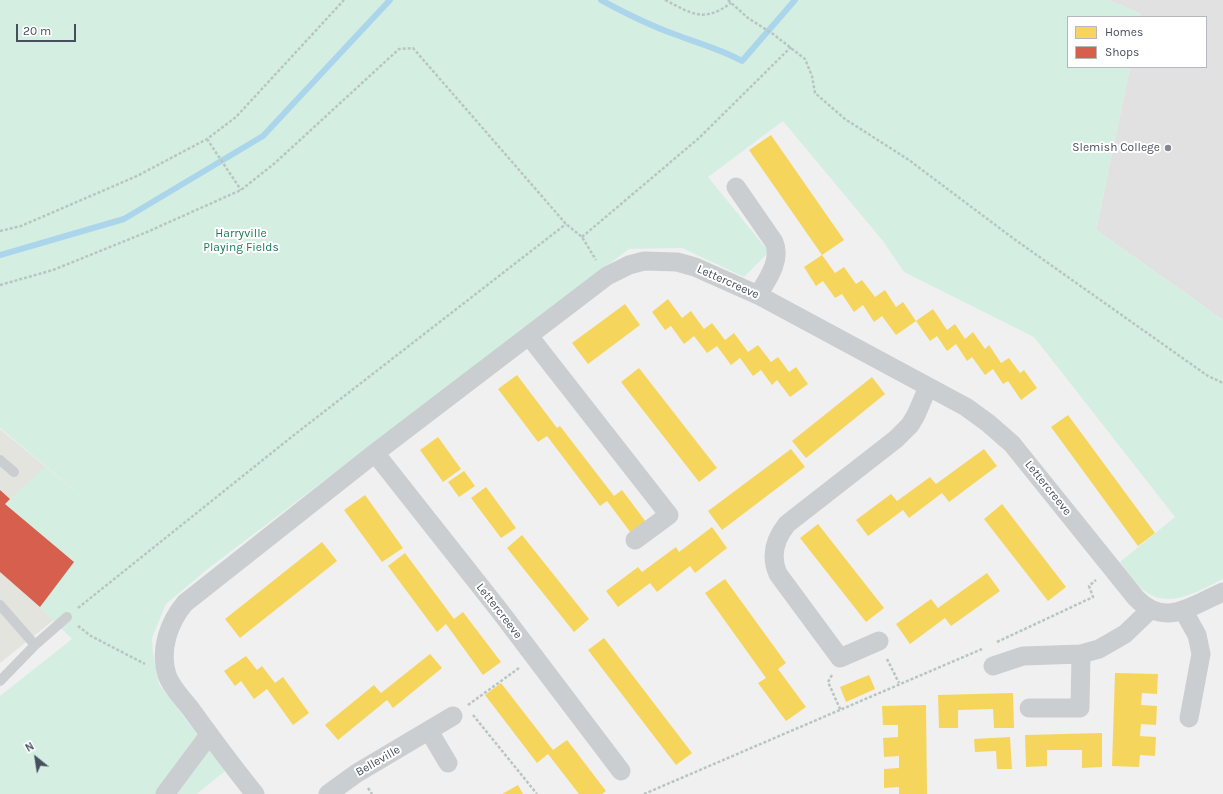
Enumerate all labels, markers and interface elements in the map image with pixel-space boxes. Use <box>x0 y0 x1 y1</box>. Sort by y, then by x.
scale bar <box>18 16 78 42</box>
legend <box>1067 16 1207 68</box>
text: 20 m <box>23 24 51 38</box>
text: Homes <box>1105 25 1143 39</box>
text: Shops <box>1105 45 1139 59</box>
place label: Slemish College <box>1072 141 1160 155</box>
marker: Slemish College <box>1163 143 1173 153</box>
park label: Harryville Playing Fields <box>203 227 279 255</box>
street label: Lettercreeve <box>695 262 761 302</box>
street label: Lettercreeve <box>1022 458 1074 518</box>
street label: Lettercreeve <box>473 580 525 642</box>
north arrow <box>16 738 56 778</box>
text: N <box>23 740 36 755</box>
street label: Belleville <box>353 743 403 779</box>

